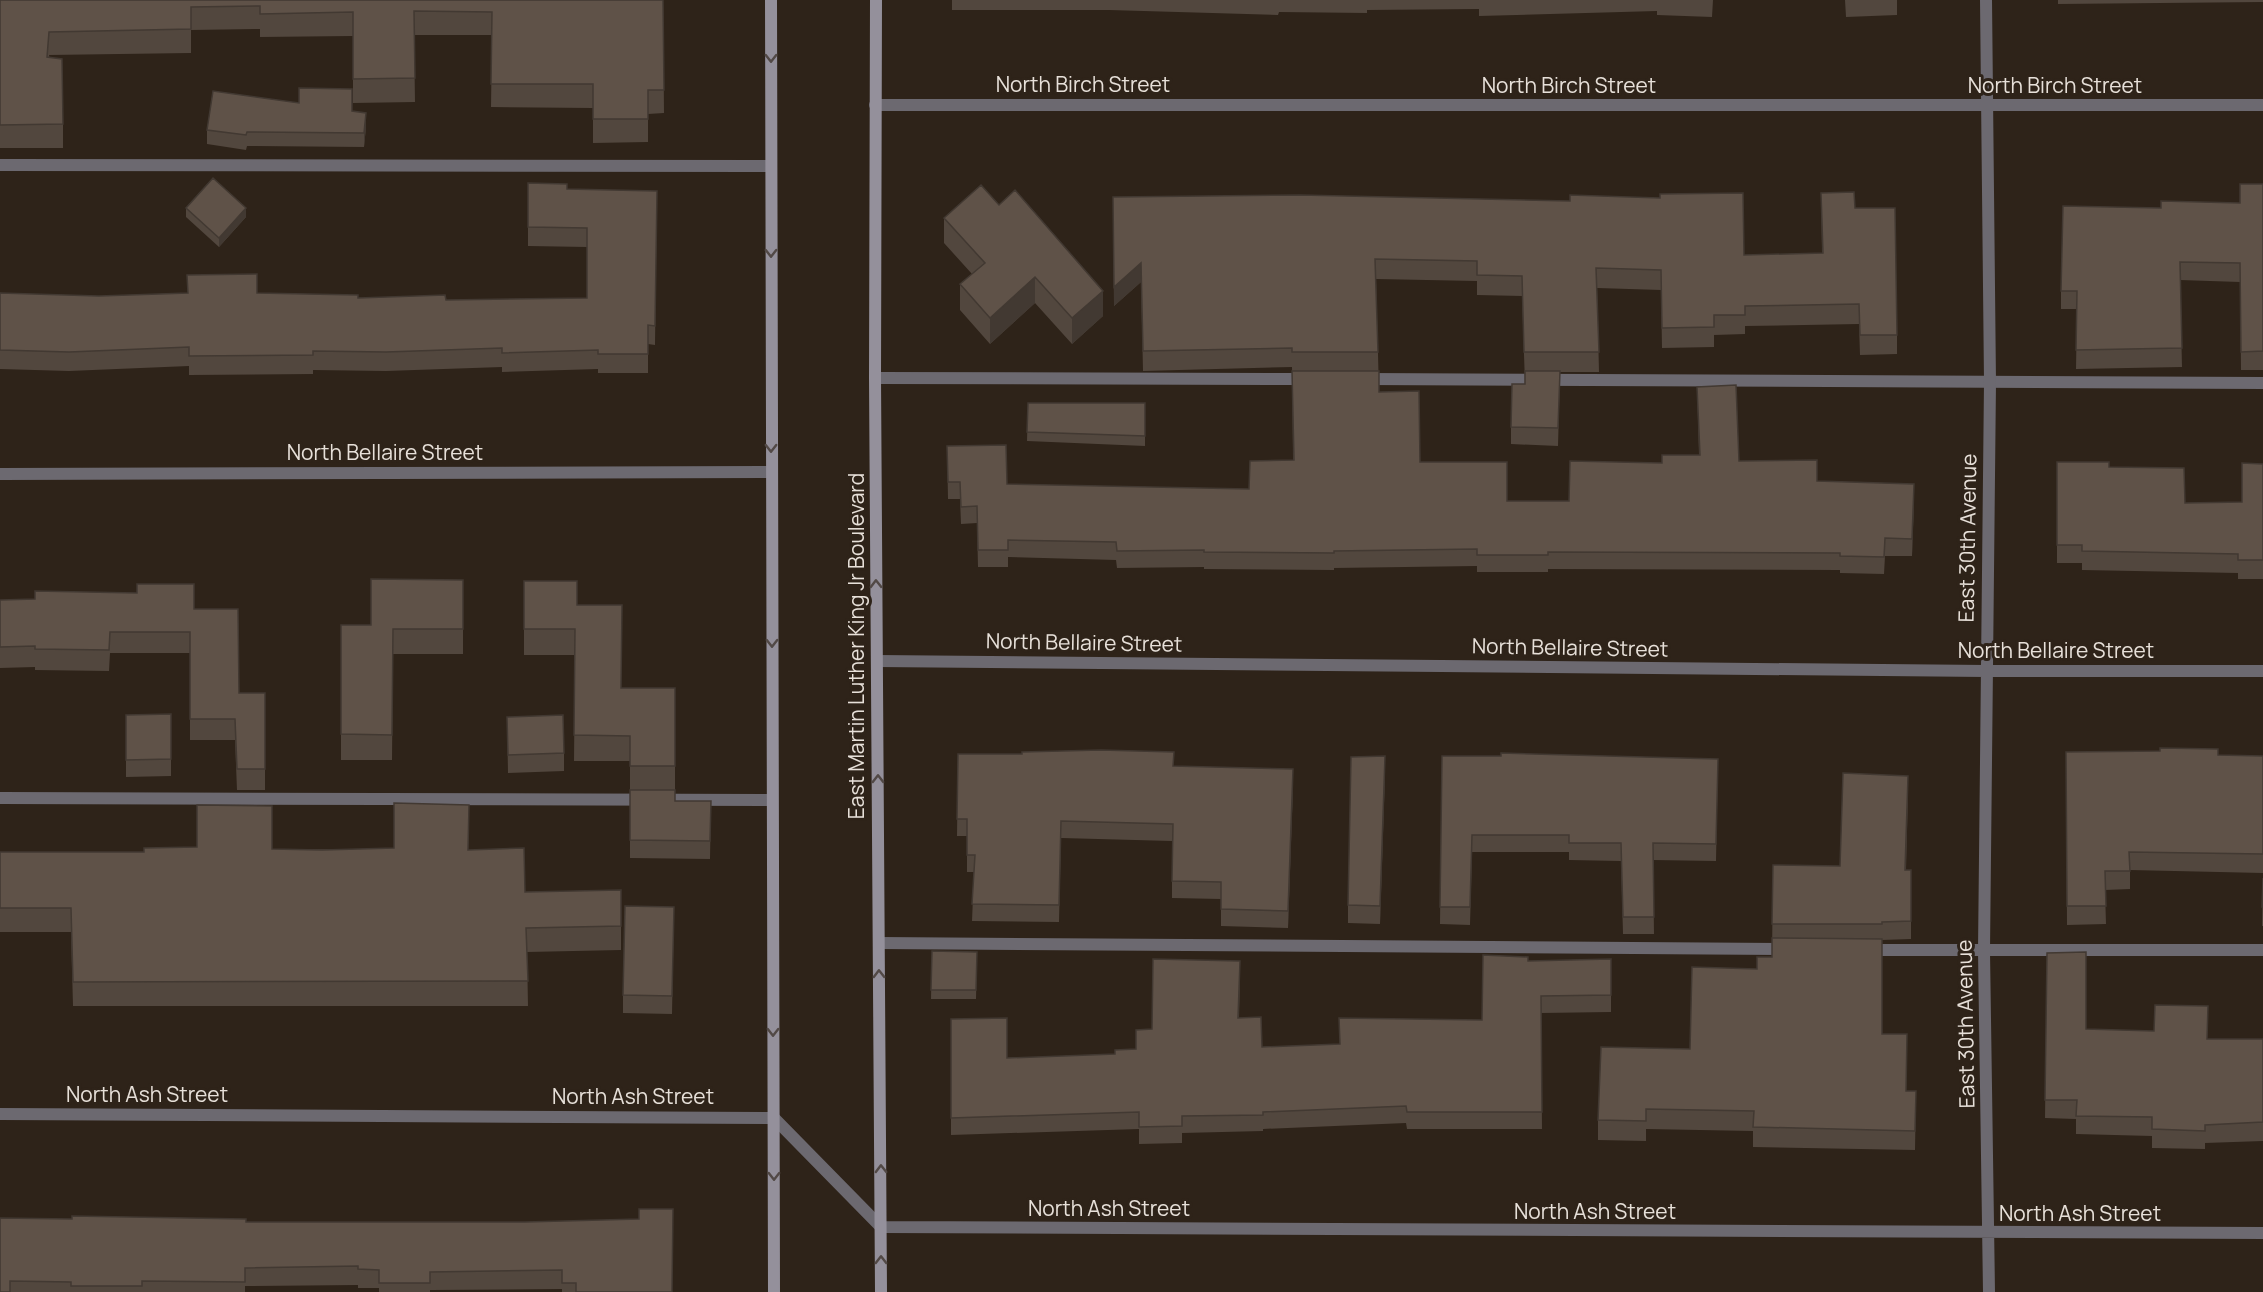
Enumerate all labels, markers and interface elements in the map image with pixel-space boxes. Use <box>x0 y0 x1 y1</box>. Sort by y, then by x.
one-way arrow <box>765 54 777 63</box>
street label: North Birch Street <box>996 70 1170 98</box>
street label: North Birch Street <box>1482 71 1656 99</box>
street label: North Birch Street <box>1968 71 2142 99</box>
one-way arrow <box>765 249 777 258</box>
street label: North Bellaire Street <box>287 438 483 466</box>
one-way arrow <box>765 444 777 453</box>
street label: East 30th Avenue <box>1952 453 1982 623</box>
street label: East Martin Luther King Jr Boulevard <box>842 473 870 819</box>
one-way arrow <box>870 579 883 588</box>
street label: North Bellaire Street <box>986 626 1182 658</box>
street label: North Bellaire Street <box>1472 631 1668 663</box>
street label: North Bellaire Street <box>1958 636 2154 664</box>
one-way arrow <box>766 639 778 648</box>
one-way arrow <box>872 774 884 783</box>
street label: East 30th Avenue <box>1950 939 1980 1109</box>
one-way arrow <box>873 969 885 978</box>
one-way arrow <box>767 1027 779 1036</box>
street label: North Ash Street <box>66 1080 228 1108</box>
street label: North Ash Street <box>552 1082 714 1110</box>
one-way arrow <box>875 1164 887 1173</box>
one-way arrow <box>768 1172 780 1181</box>
street label: North Ash Street <box>1028 1194 1190 1222</box>
street label: North Ash Street <box>1514 1197 1676 1225</box>
street label: North Ash Street <box>1999 1199 2161 1227</box>
one-way arrow <box>875 1255 887 1264</box>

